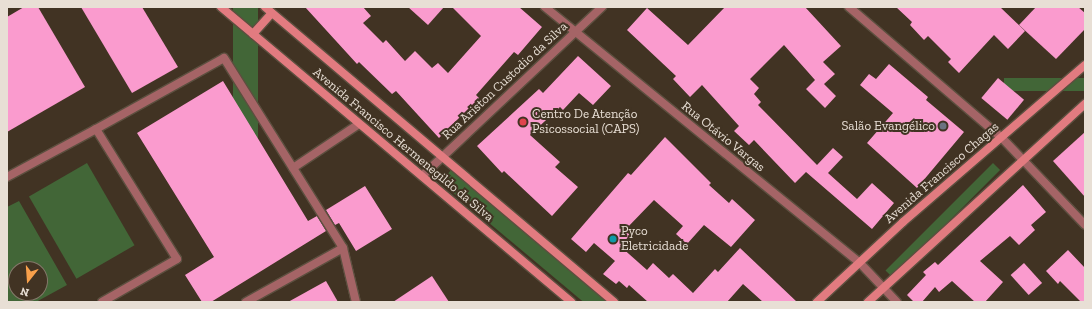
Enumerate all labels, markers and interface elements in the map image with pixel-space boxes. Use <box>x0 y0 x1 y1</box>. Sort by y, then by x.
street label: Rua Ariston Custodio da Silva <box>439 19 571 143</box>
street label: Avenida Francisco Hermenegildo da Silva <box>309 65 497 225</box>
street label: Rua Otávio Vargas <box>678 98 768 176</box>
place label: Centro De Atenção Psicossocial (CAPS) <box>532 107 639 138</box>
marker: Centro De Atenção Psicossocial (CAPS) <box>517 116 529 128</box>
place label: Salão Evangélico <box>841 118 935 134</box>
street label: Avenida Francisco Chagas <box>882 119 1002 227</box>
marker: Salão Evangélico <box>938 121 948 131</box>
place label: Pyco Eletricidade <box>621 224 688 255</box>
marker: Pyco Eletricidade <box>608 234 618 244</box>
north arrow <box>8 261 48 301</box>
text: N <box>19 285 31 299</box>

